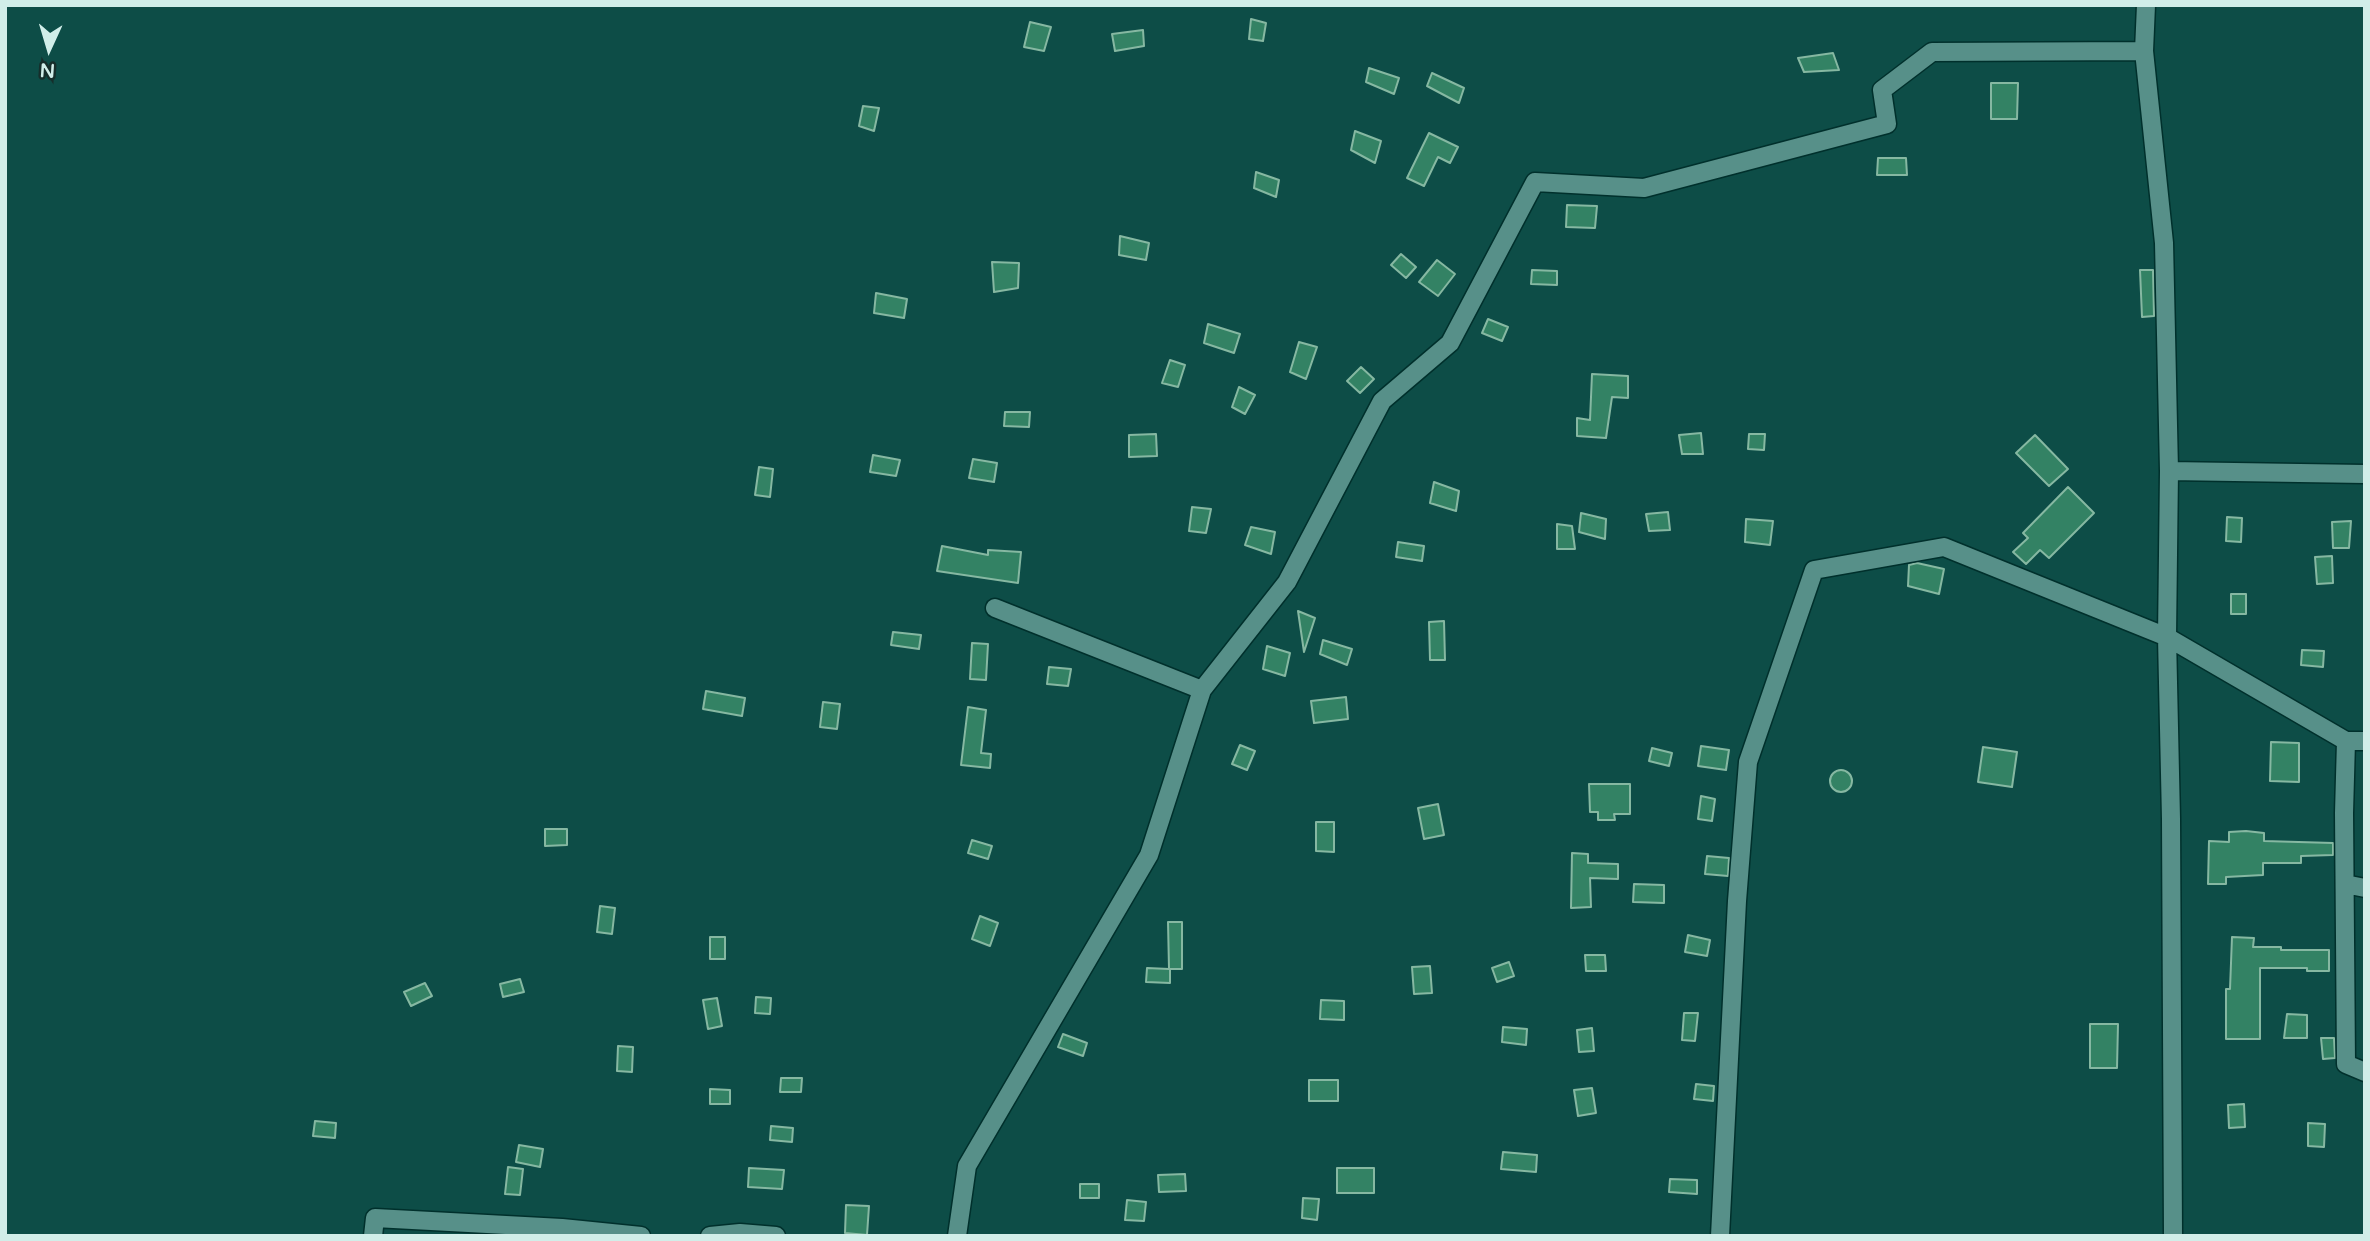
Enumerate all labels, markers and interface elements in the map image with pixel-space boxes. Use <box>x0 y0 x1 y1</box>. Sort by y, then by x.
north arrow <box>14 14 84 84</box>
text: N <box>39 58 56 81</box>

